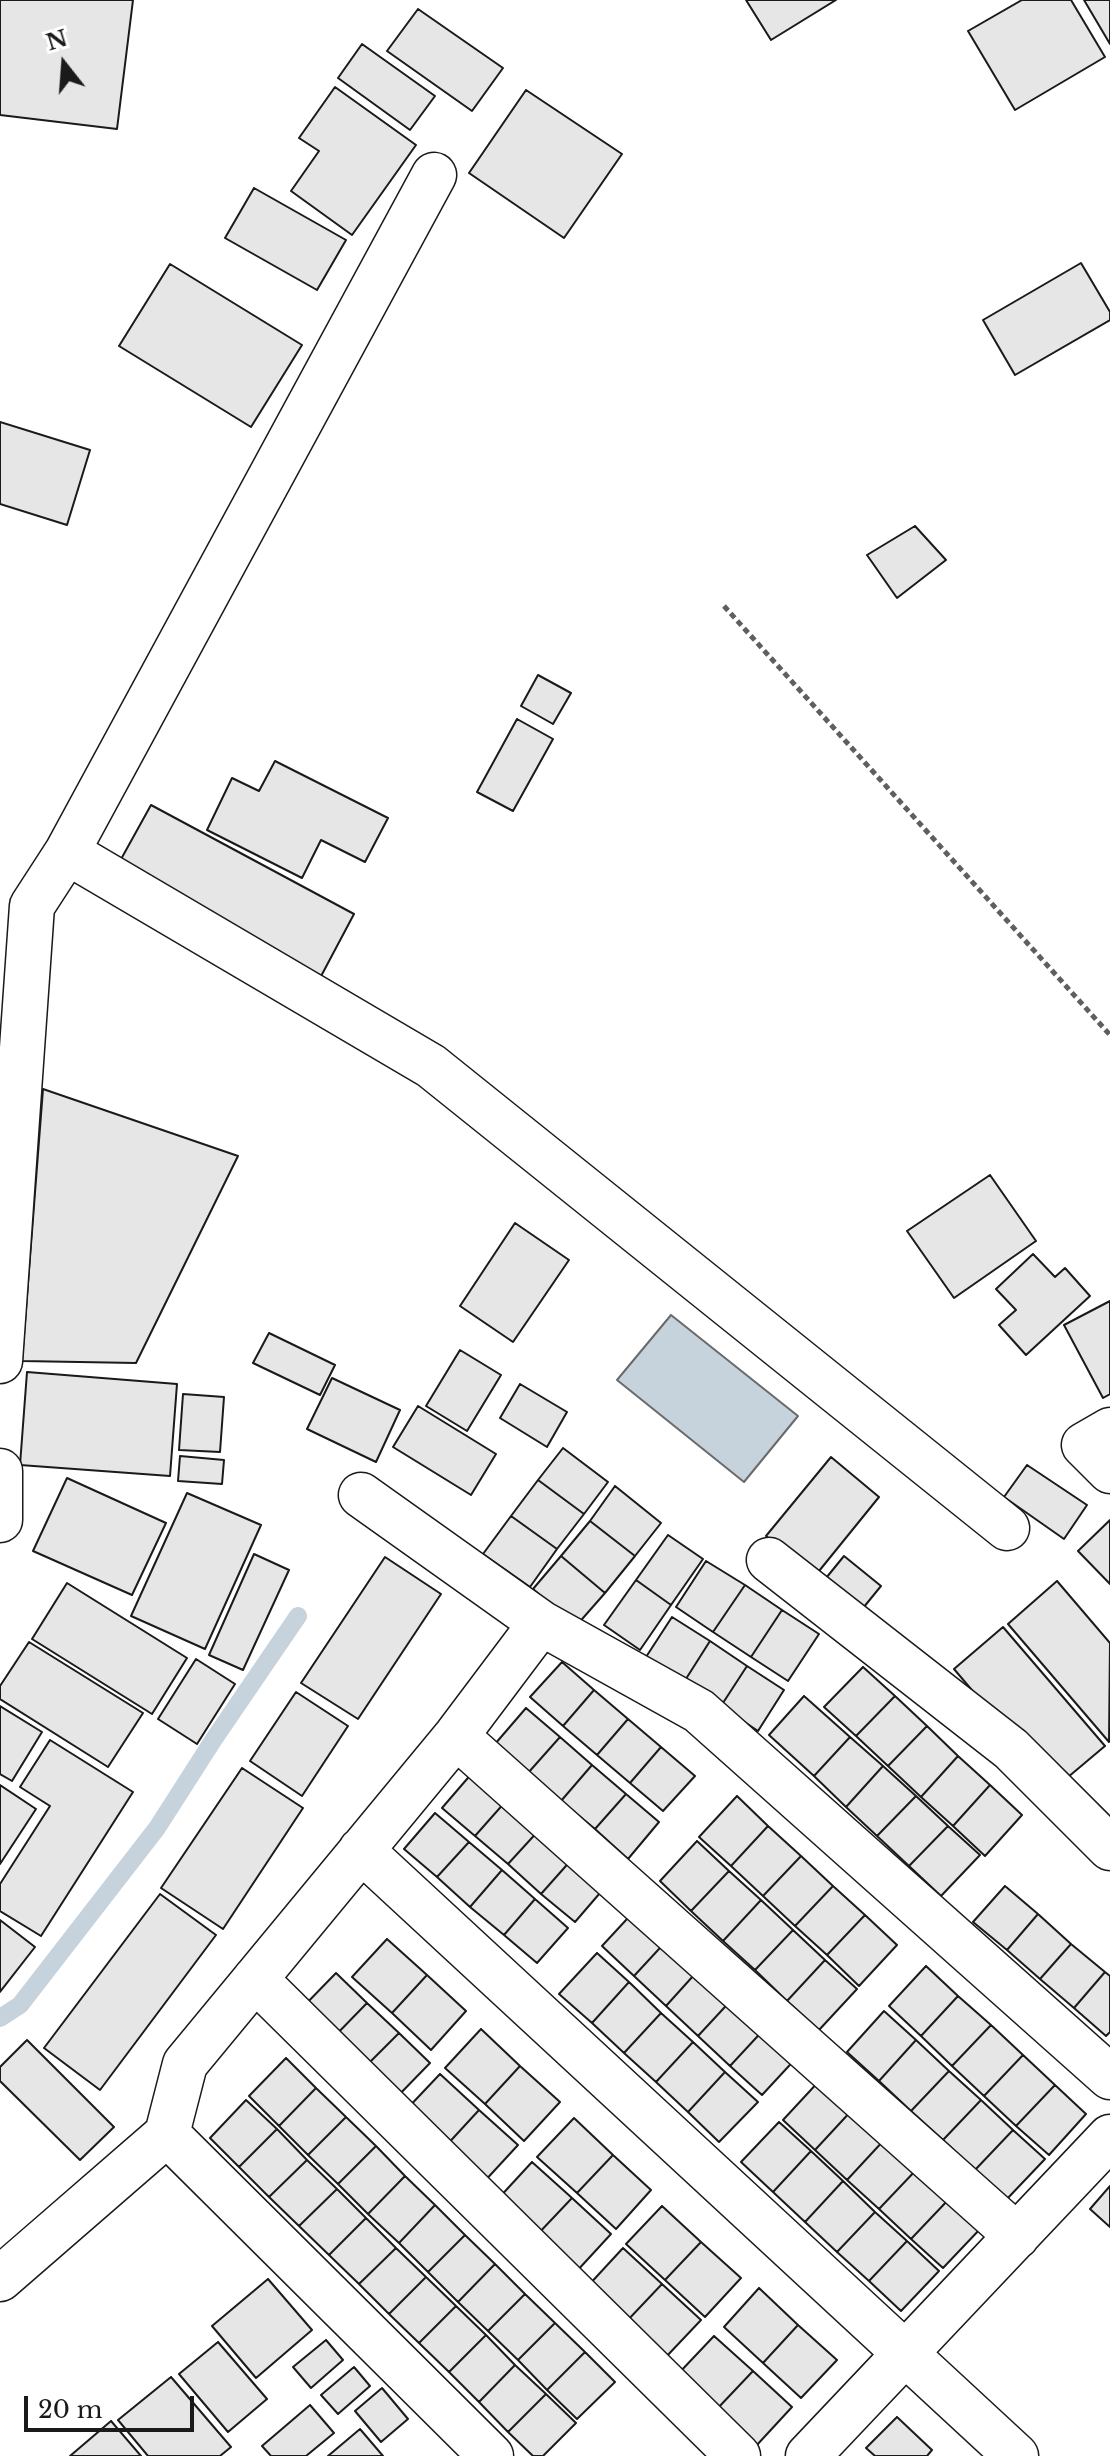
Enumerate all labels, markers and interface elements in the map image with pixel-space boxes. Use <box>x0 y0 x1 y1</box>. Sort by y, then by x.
north arrow <box>24 24 104 104</box>
text: N <box>43 25 71 57</box>
scale bar <box>28 2380 198 2430</box>
text: 20 m <box>38 2395 103 2424</box>

